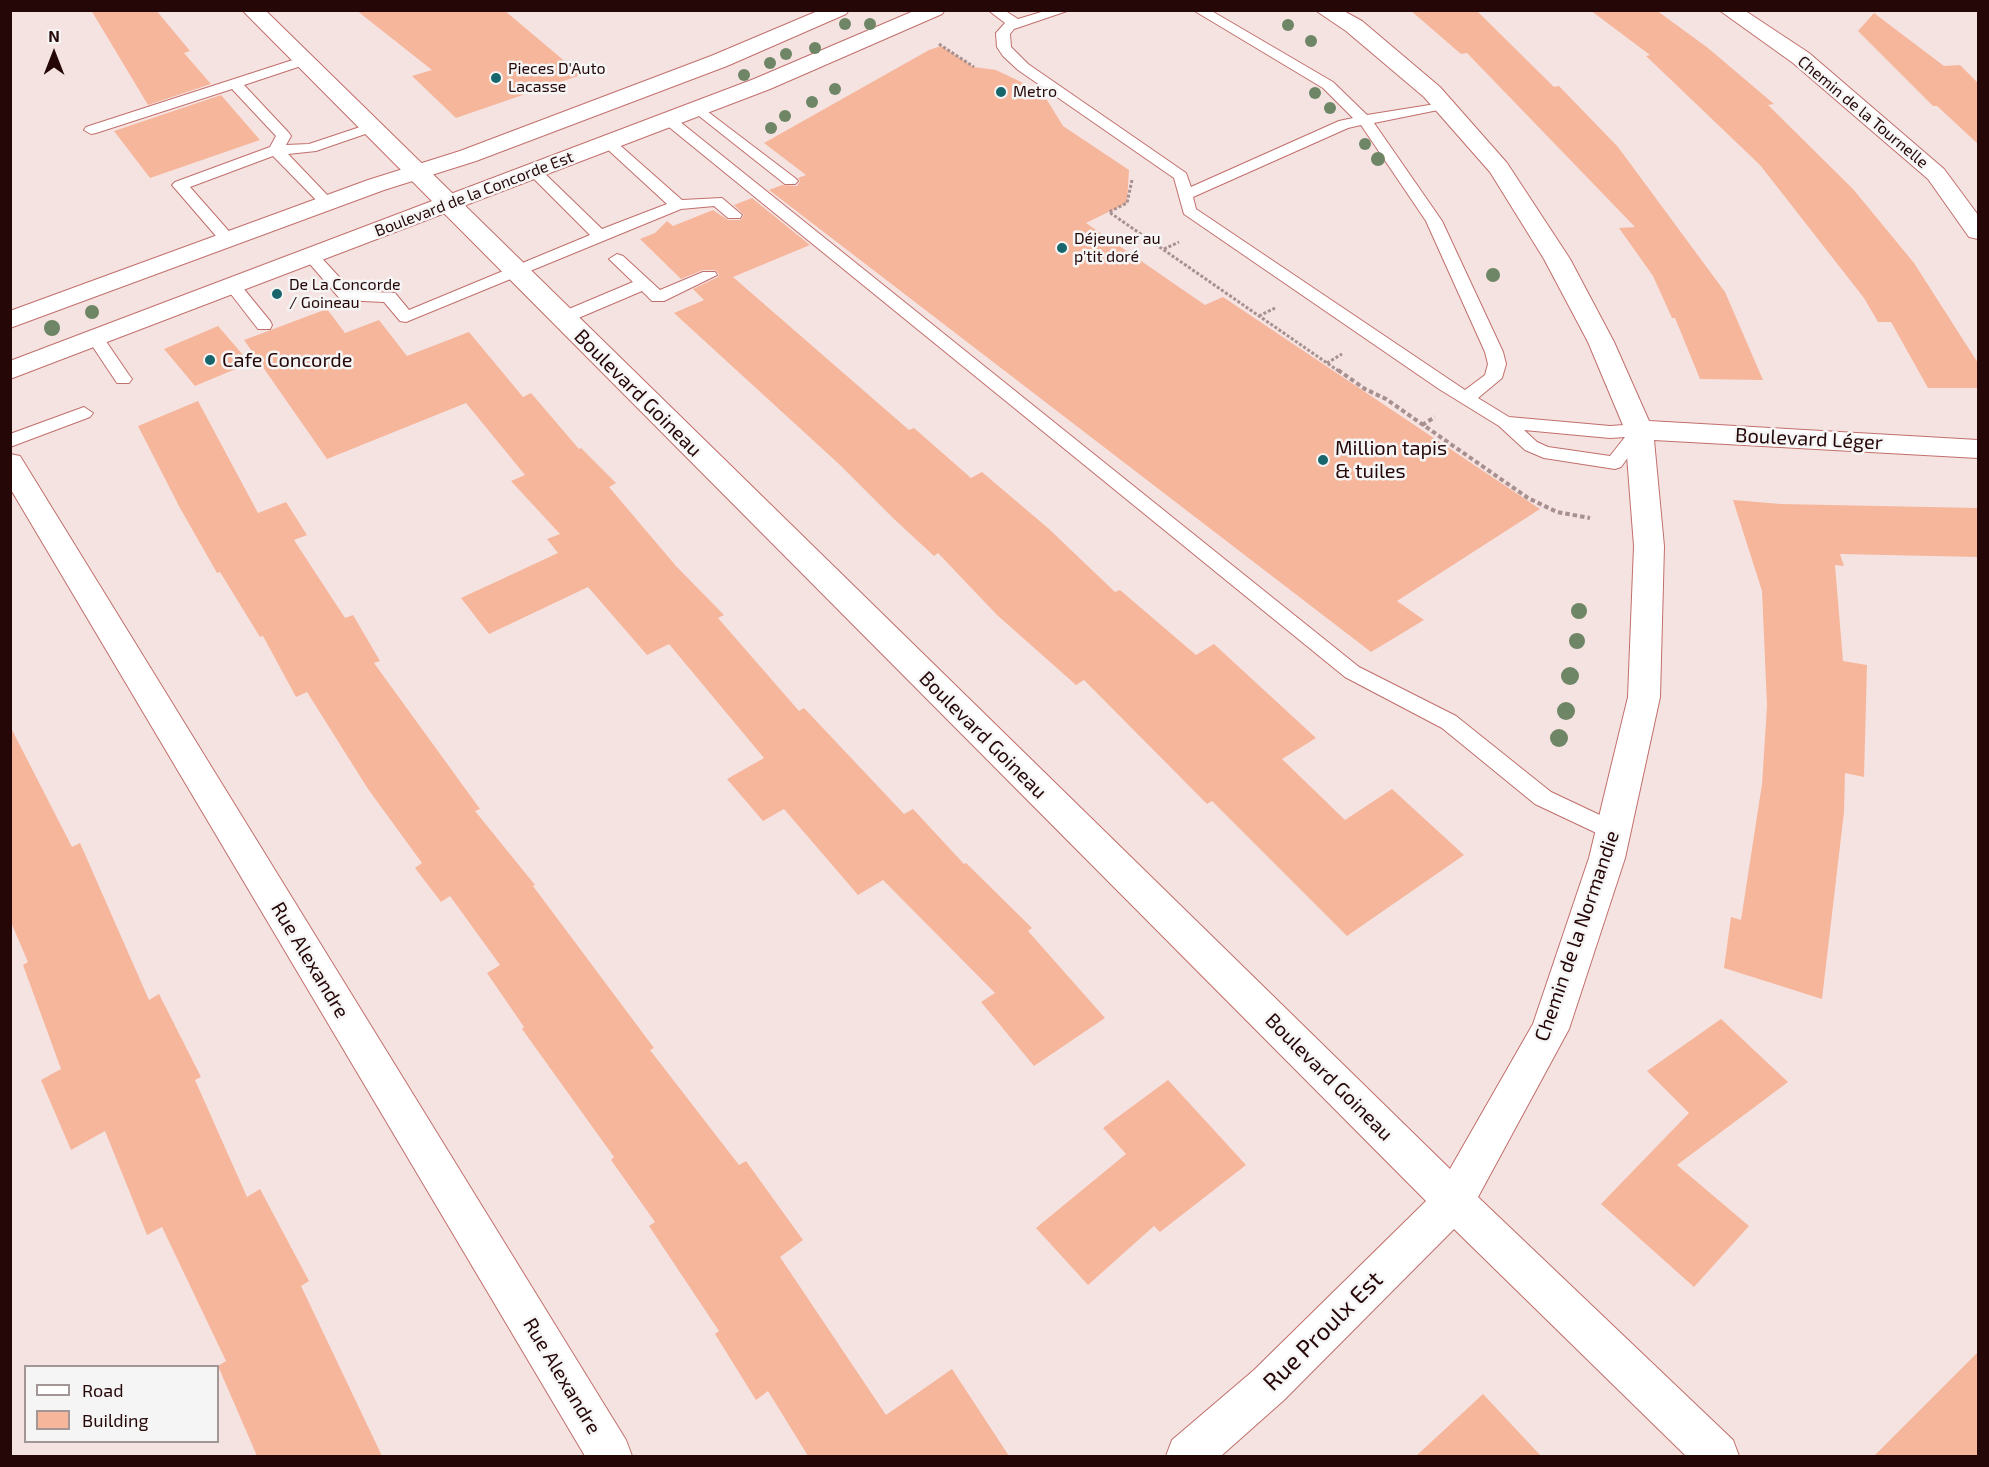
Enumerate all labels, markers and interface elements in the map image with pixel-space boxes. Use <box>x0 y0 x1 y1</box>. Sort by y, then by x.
north arrow <box>24 24 84 84</box>
text: N <box>48 26 60 45</box>
street label: Chemin de la Tournelle <box>1794 52 1932 172</box>
place label: Pieces D'Auto Lacasse <box>508 59 606 97</box>
marker: Pieces D'Auto Lacasse <box>489 71 503 85</box>
place label: Metro <box>1013 82 1057 102</box>
marker: Metro <box>994 85 1008 99</box>
street label: Boulevard de la Concorde Est <box>372 147 576 241</box>
place label: Déjeuner au p'tit doré <box>1074 229 1161 267</box>
marker: Déjeuner au p'tit doré <box>1055 241 1069 255</box>
place label: De La Concorde / Goineau <box>289 275 401 313</box>
marker: De La Concorde / Goineau <box>270 287 284 301</box>
street label: Boulevard Goineau <box>569 324 707 462</box>
place label: Cafe Concorde <box>222 348 352 372</box>
marker: Cafe Concorde <box>203 353 217 367</box>
street label: Boulevard Léger <box>1735 423 1883 455</box>
place label: Million tapis & tuiles <box>1335 436 1447 483</box>
marker: Million tapis & tuiles <box>1316 453 1330 467</box>
street label: Boulevard Goineau <box>914 666 1052 804</box>
street label: Chemin de la Normandie <box>1530 828 1624 1044</box>
street label: Rue Alexandre <box>266 898 354 1022</box>
street label: Boulevard Goineau <box>1260 1008 1398 1146</box>
street label: Rue Proulx Est <box>1257 1265 1389 1397</box>
street label: Rue Alexandre <box>518 1314 606 1438</box>
legend <box>24 1365 219 1443</box>
text: Road <box>82 1379 123 1401</box>
text: Building <box>82 1409 149 1431</box>

